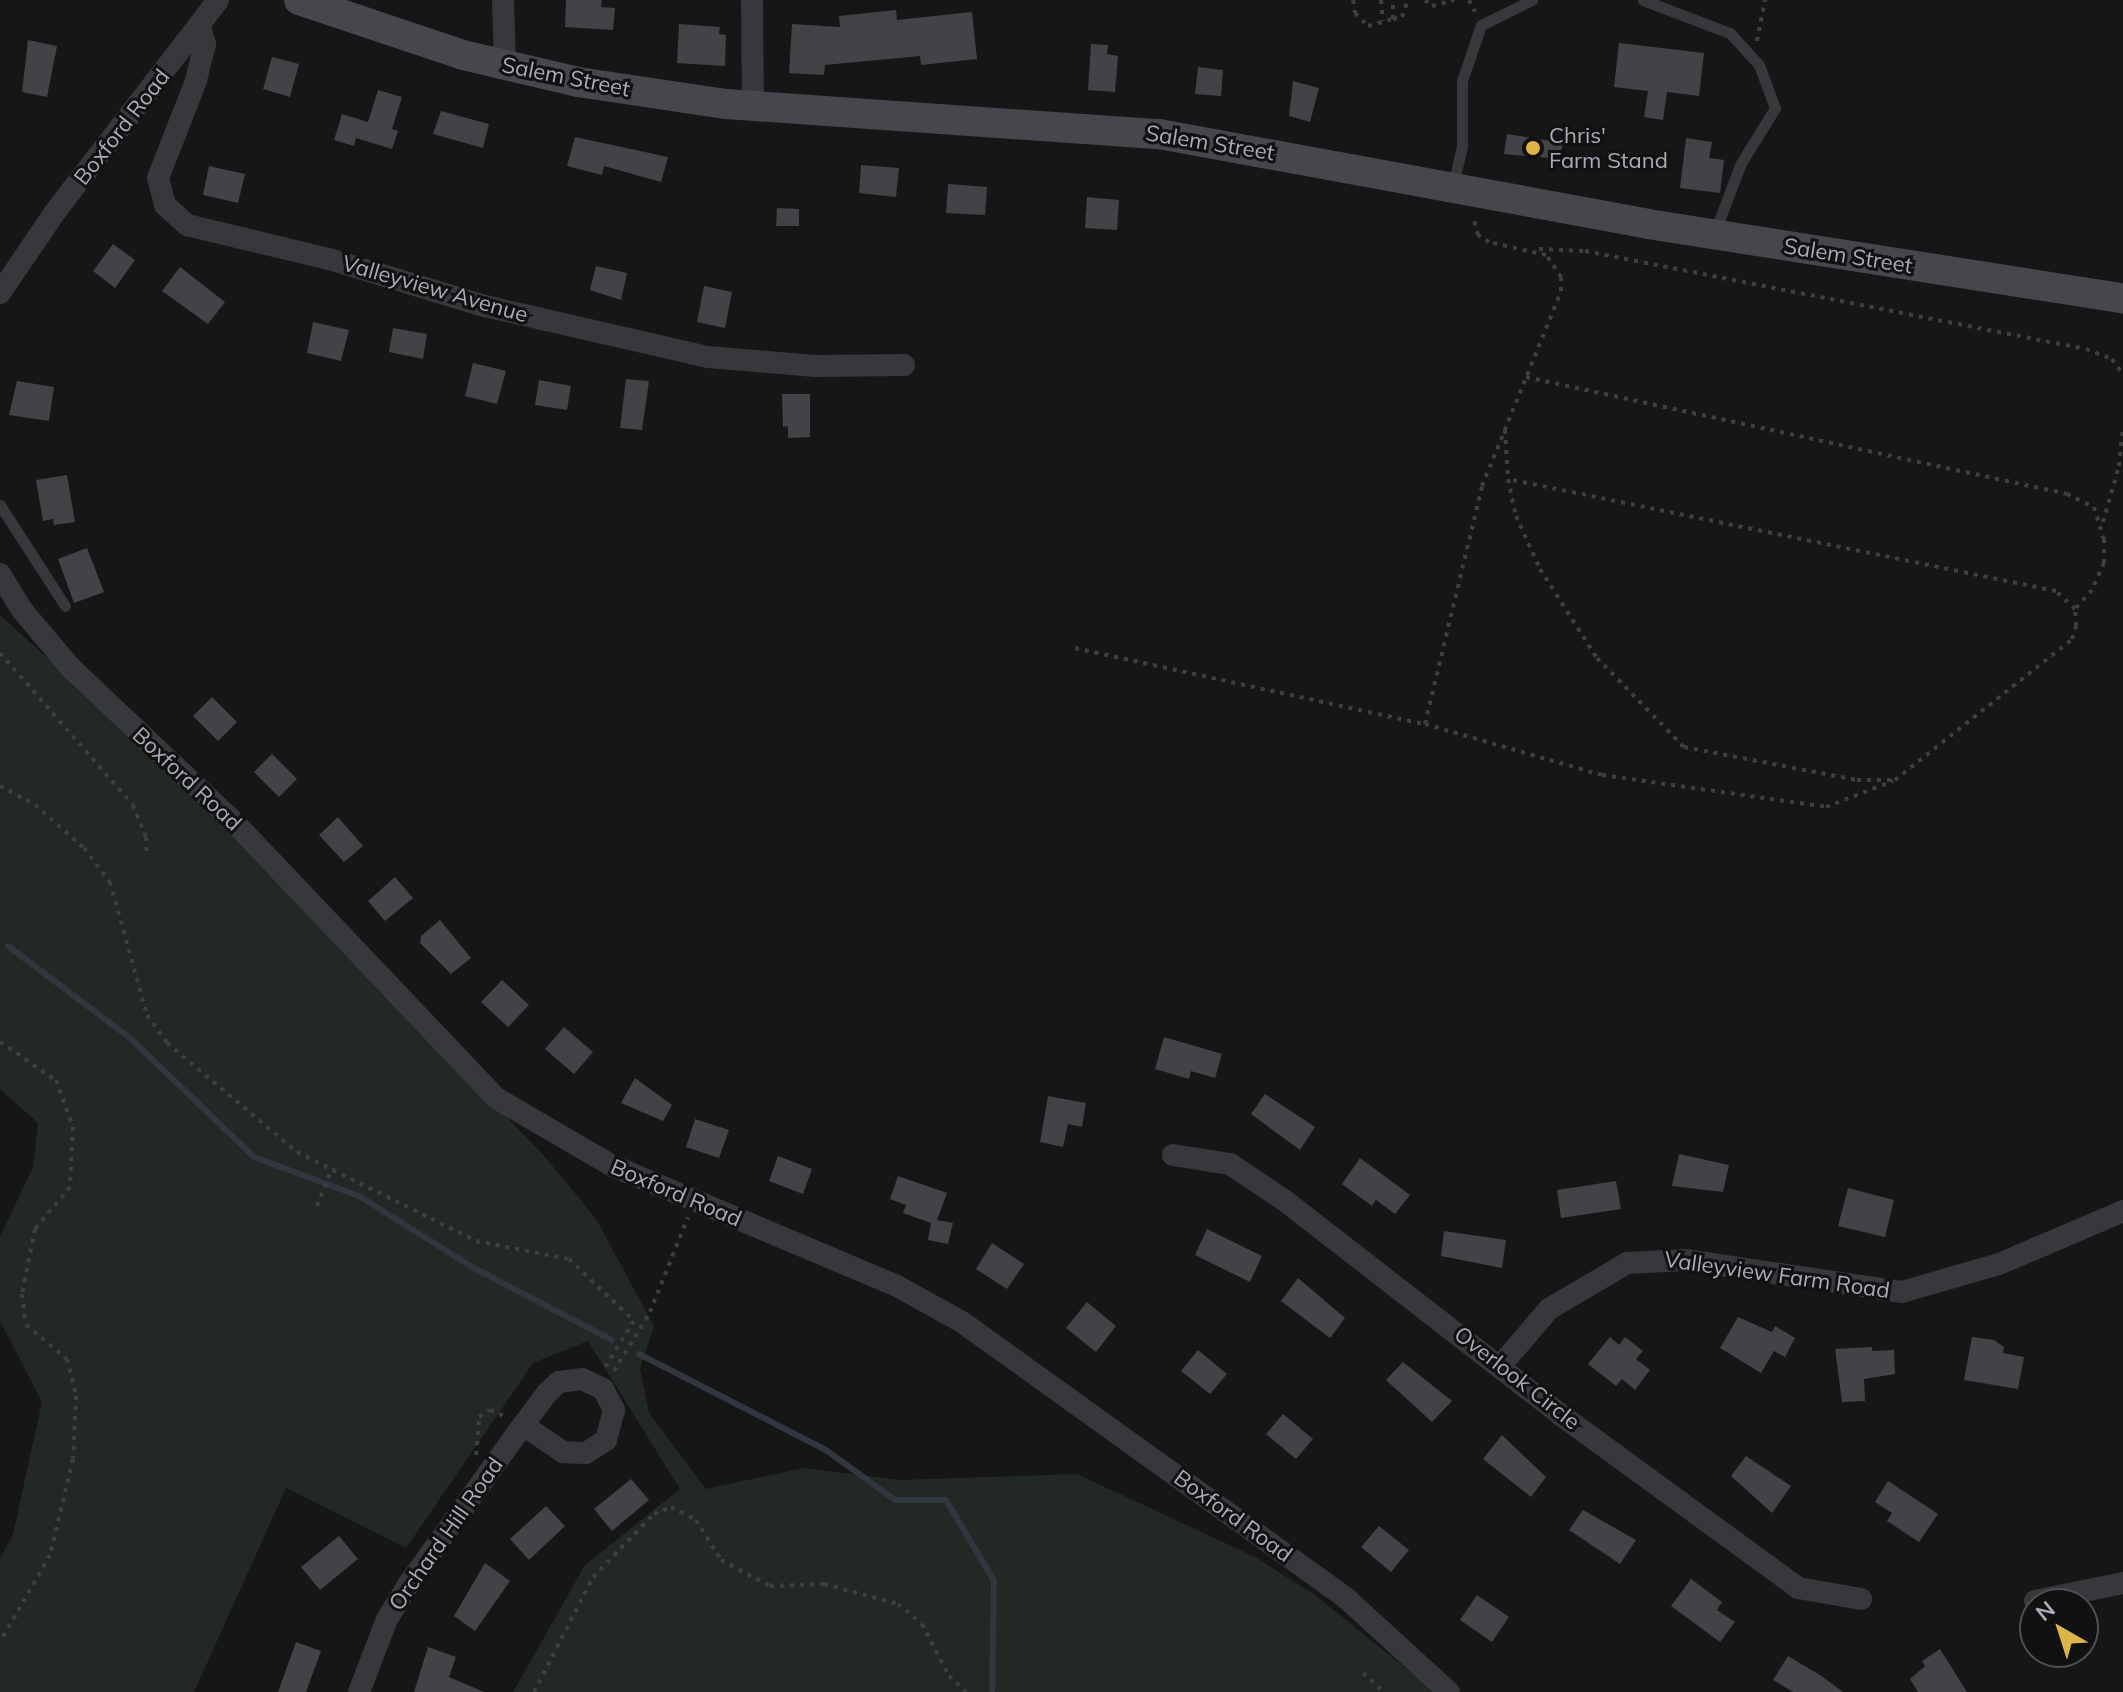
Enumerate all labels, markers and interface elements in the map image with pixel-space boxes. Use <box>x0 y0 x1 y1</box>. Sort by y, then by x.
street label: Salem Street <box>500 52 632 102</box>
street label: Boxford Road <box>69 64 175 190</box>
street label: Salem Street <box>1144 120 1276 166</box>
place label: Chris' Farm Stand <box>1549 122 1668 174</box>
marker: Chris' Farm Stand <box>1524 139 1542 157</box>
street label: Salem Street <box>1782 233 1914 279</box>
street label: Valleyview Avenue <box>339 250 531 328</box>
street label: Boxford Road <box>127 722 247 836</box>
street label: Boxford Road <box>607 1154 745 1232</box>
street label: Valleyview Farm Road <box>1663 1246 1891 1304</box>
street label: Overlook Circle <box>1449 1321 1585 1435</box>
street label: Orchard Hill Road <box>383 1452 509 1616</box>
street label: Boxford Road <box>1169 1464 1297 1568</box>
north arrow <box>2019 1588 2099 1668</box>
text: N <box>2030 1595 2060 1627</box>

